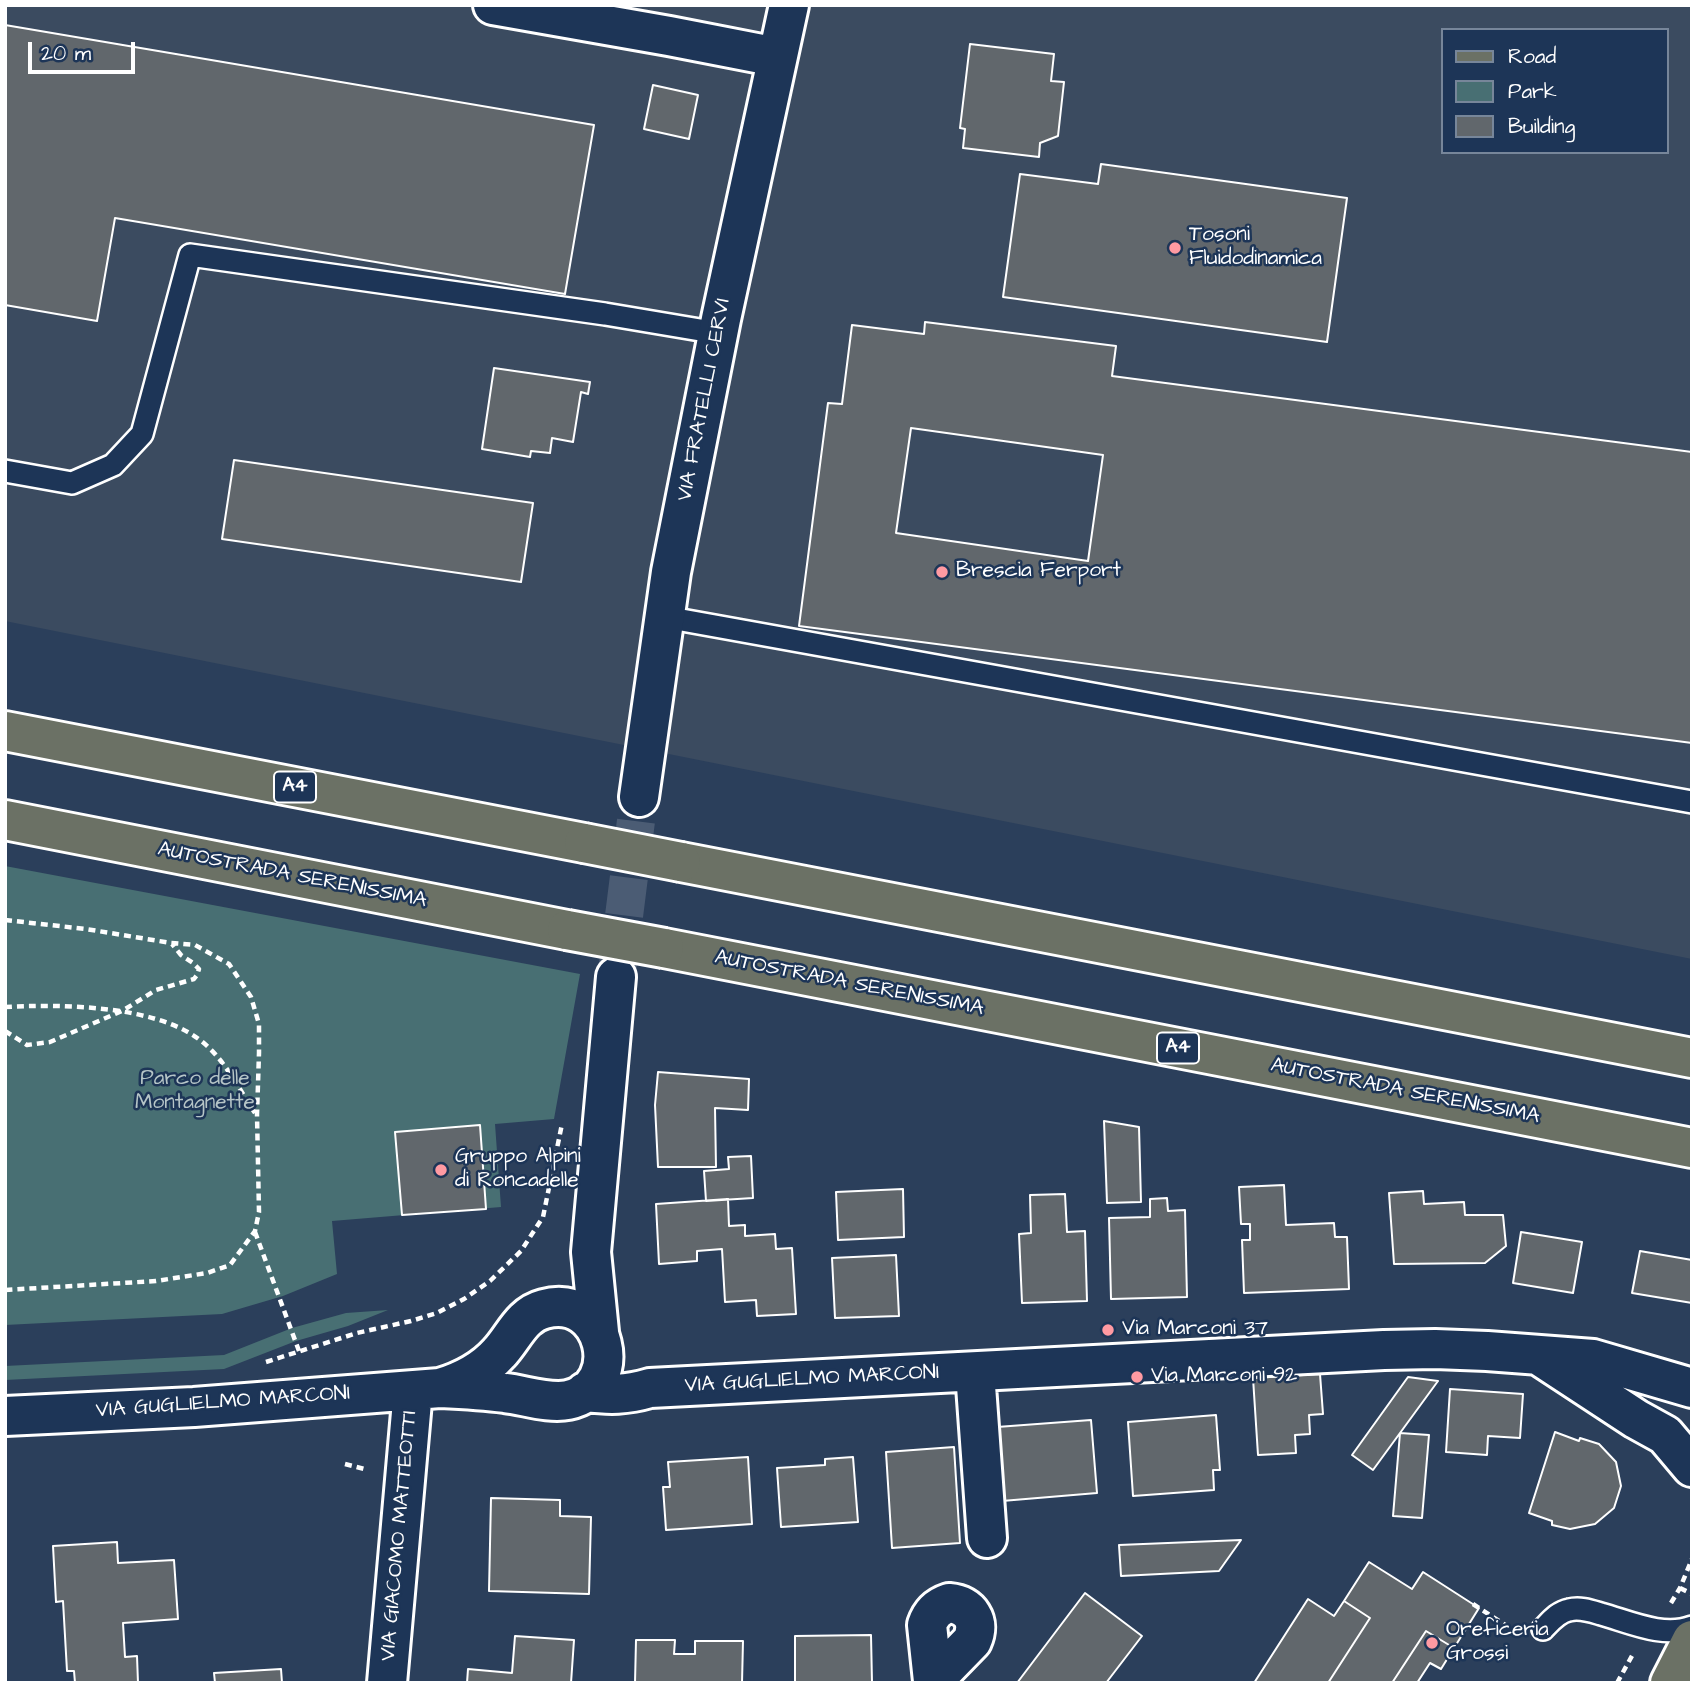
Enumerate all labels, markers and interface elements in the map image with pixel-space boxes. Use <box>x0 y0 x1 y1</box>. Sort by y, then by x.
scale bar <box>32 28 138 72</box>
legend <box>1442 28 1669 154</box>
text: 20 m <box>41 39 91 68</box>
text: Road <box>1508 42 1556 71</box>
text: Park <box>1508 77 1557 106</box>
text: Building <box>1508 112 1575 141</box>
place label: Tosoni Fluidodinamica <box>1189 223 1322 273</box>
marker: Tosoni Fluidodinamica <box>1167 240 1183 256</box>
street label: VIA FRATELLI CERVI <box>673 297 737 503</box>
place label: Brescia Ferport <box>956 559 1121 585</box>
marker: Brescia Ferport <box>934 564 950 580</box>
road number: A4 <box>274 772 316 802</box>
street label: AUTOSTRADA SERENISSIMA <box>155 838 429 914</box>
street label: AUTOSTRADA SERENISSIMA <box>712 946 986 1022</box>
road number: A4 <box>1157 1032 1199 1064</box>
street label: AUTOSTRADA SERENISSIMA <box>1268 1054 1542 1130</box>
park label: Parco delle Montagnette <box>135 1067 255 1117</box>
place label: Gruppo Alpini di Roncadelle <box>455 1145 581 1195</box>
marker: Gruppo Alpini di Roncadelle <box>433 1162 449 1178</box>
place label: Via Marconi 37 <box>1122 1317 1268 1343</box>
marker: Via Marconi 37 <box>1100 1322 1116 1338</box>
street label: VIA GUGLIELMO MARCONI <box>684 1361 940 1399</box>
place label: Via Marconi 92 <box>1151 1364 1297 1390</box>
marker: Via Marconi 92 <box>1129 1369 1145 1385</box>
street label: VIA GUGLIELMO MARCONI <box>95 1382 351 1424</box>
street label: VIA GIACOMO MATTEOTTI <box>377 1410 423 1662</box>
place label: Oreficeria Grossi <box>1446 1618 1549 1668</box>
marker: Oreficeria Grossi <box>1424 1635 1440 1651</box>

